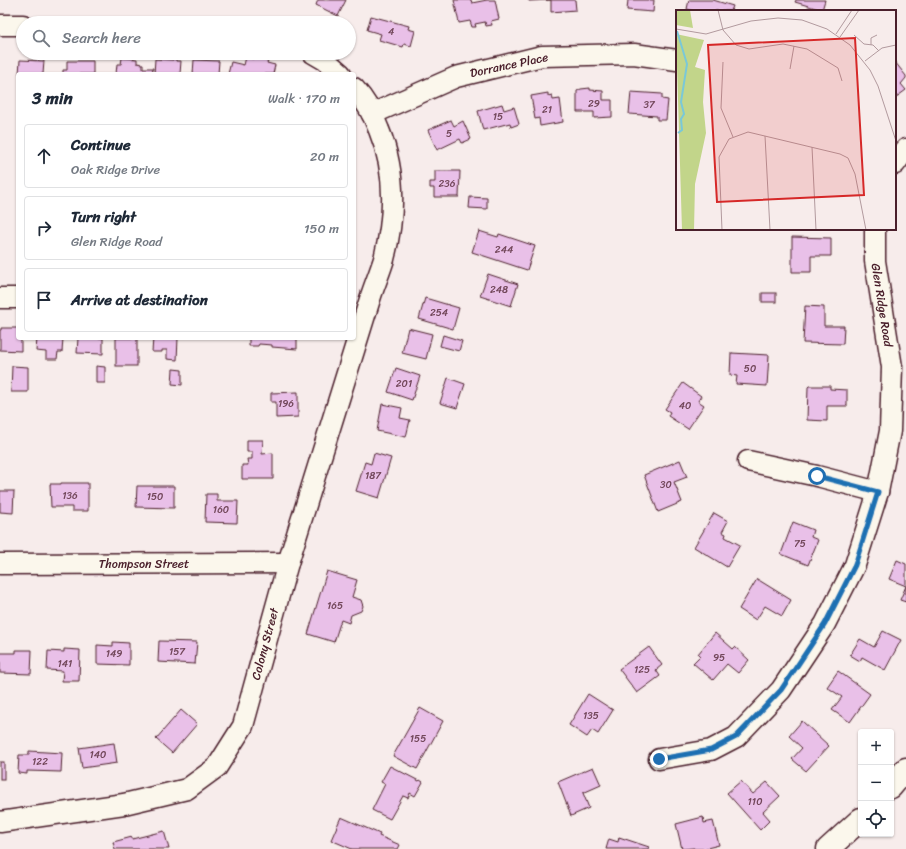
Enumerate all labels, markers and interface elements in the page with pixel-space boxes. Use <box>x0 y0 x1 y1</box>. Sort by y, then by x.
inset map <box>676 10 896 230</box>
search box <box>16 16 356 60</box>
house number: 4 <box>388 23 394 41</box>
text: Search here <box>62 25 141 51</box>
icon: search <box>30 27 52 49</box>
street label: Dorrance Place <box>468 46 550 84</box>
text: 3 min <box>32 83 73 113</box>
text: Walk · 170 m <box>268 87 340 110</box>
house number: 29 <box>588 95 600 113</box>
house number: 37 <box>643 96 656 114</box>
house number: 21 <box>542 101 552 119</box>
house number: 15 <box>493 108 503 126</box>
house number: 5 <box>446 125 452 143</box>
text: Continue <box>71 132 131 158</box>
icon: ahead <box>33 145 55 167</box>
text: 20 m <box>310 145 339 168</box>
text: Oak Ridge Drive <box>71 158 160 181</box>
house number: 236 <box>439 175 456 193</box>
text: Turn right <box>71 204 136 230</box>
icon: right <box>33 217 55 239</box>
text: 150 m <box>304 217 339 240</box>
text: Glen Ridge Road <box>71 230 162 253</box>
house number: 244 <box>495 241 513 259</box>
street label: Glen Ridge Road <box>865 262 900 349</box>
house number: 248 <box>490 281 508 299</box>
text: Arrive at destination <box>71 287 208 313</box>
icon: arrive <box>33 289 55 311</box>
house number: 254 <box>430 304 448 322</box>
house number: 50 <box>744 360 756 378</box>
house number: 201 <box>396 375 412 393</box>
house number: 196 <box>278 395 294 413</box>
house number: 40 <box>679 397 691 415</box>
house number: 187 <box>365 467 382 485</box>
route start <box>808 467 826 485</box>
house number: 30 <box>660 476 672 494</box>
house number: 136 <box>62 487 78 505</box>
house number: 150 <box>147 488 163 506</box>
house number: 160 <box>213 501 229 519</box>
house number: 75 <box>794 535 806 553</box>
street label: Thompson Street <box>99 553 189 575</box>
house number: 165 <box>327 597 343 615</box>
street label: Colony Street <box>245 604 285 682</box>
house number: 157 <box>169 643 186 661</box>
house number: 149 <box>106 645 122 663</box>
house number: 95 <box>713 649 725 667</box>
house number: 141 <box>58 655 72 673</box>
house number: 125 <box>634 661 650 679</box>
house number: 135 <box>583 707 599 725</box>
map controls <box>858 729 894 837</box>
button: + <box>858 729 894 765</box>
house number: 155 <box>410 730 426 748</box>
house number: 140 <box>90 746 106 764</box>
route end <box>650 750 668 768</box>
house number: 122 <box>32 753 48 771</box>
button: − <box>858 765 894 801</box>
house number: 110 <box>748 793 762 811</box>
button: locate <box>858 801 894 837</box>

